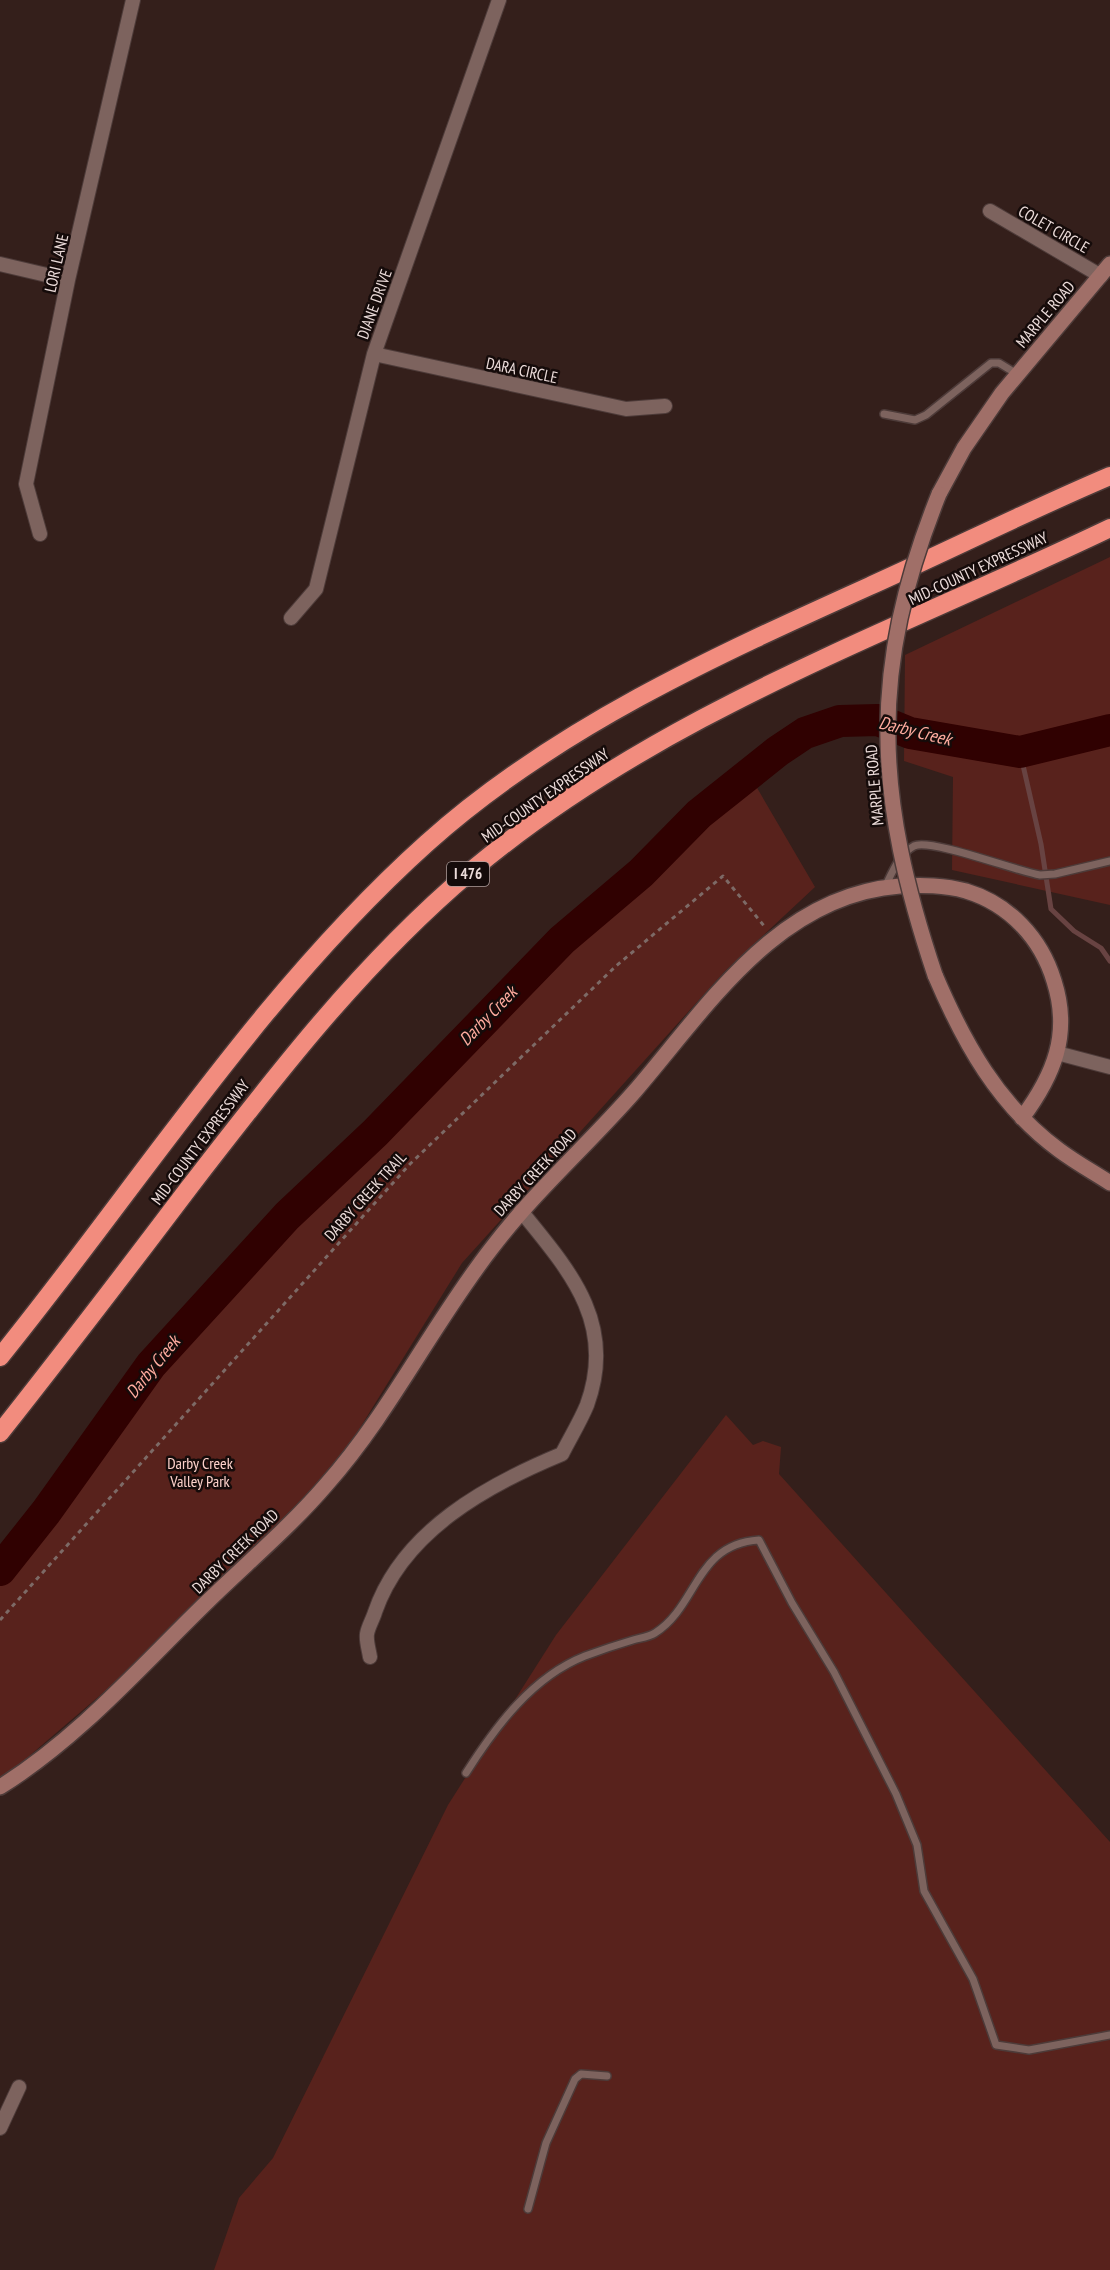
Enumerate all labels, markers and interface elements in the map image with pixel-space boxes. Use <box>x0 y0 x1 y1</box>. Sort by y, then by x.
street label: COLET CIRCLE <box>1015 201 1093 257</box>
street label: LORI LANE <box>40 232 72 294</box>
street label: DIANE DRIVE <box>352 266 396 342</box>
street label: MARPLE ROAD <box>1011 276 1079 352</box>
street label: DARA CIRCLE <box>484 353 560 387</box>
street label: MID-COUNTY EXPRESSWAY <box>905 527 1052 609</box>
water label: Darby Creek <box>876 710 956 751</box>
street label: MID-COUNTY EXPRESSWAY <box>477 743 613 847</box>
street label: MARPLE ROAD <box>860 744 888 826</box>
road number: I 476 <box>447 862 489 886</box>
water label: Darby Creek <box>454 980 523 1050</box>
street label: MID-COUNTY EXPRESSWAY <box>146 1075 254 1209</box>
street label: DARBY CREEK ROAD <box>489 1124 581 1220</box>
street label: DARBY CREEK TRAIL <box>320 1147 410 1245</box>
water label: Darby Creek <box>120 1329 186 1403</box>
park label: Darby Creek Valley Park <box>167 1453 234 1491</box>
street label: DARBY CREEK ROAD <box>188 1505 282 1597</box>

